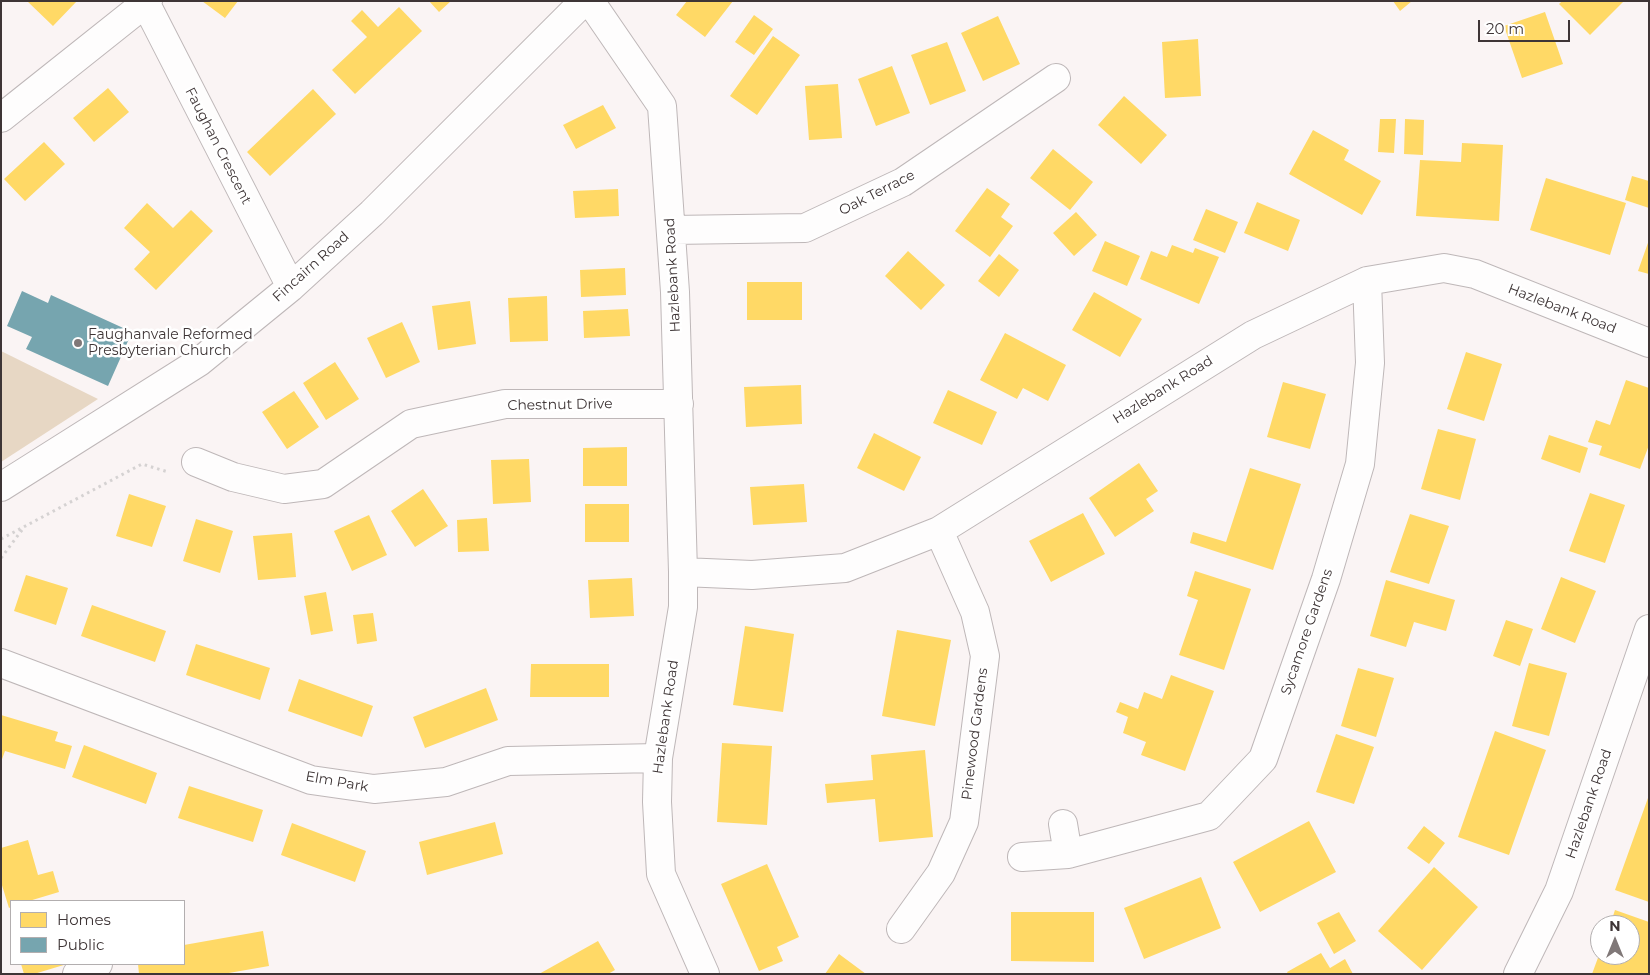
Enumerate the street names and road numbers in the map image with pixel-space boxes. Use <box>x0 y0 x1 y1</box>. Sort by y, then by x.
street label: Faughan Crescent <box>181 85 255 207</box>
street label: Oak Terrace <box>836 167 918 219</box>
street label: Hazlebank Road <box>662 217 684 333</box>
street label: Fincairn Road <box>269 228 353 306</box>
street label: Hazlebank Road <box>1505 281 1619 337</box>
street label: Hazlebank Road <box>1110 352 1216 428</box>
street label: Chestnut Drive <box>507 396 613 414</box>
street label: Sycamore Gardens <box>1278 567 1336 697</box>
street label: Hazlebank Road <box>650 659 682 775</box>
street label: Pinewood Gardens <box>959 667 991 801</box>
street label: Hazlebank Road <box>1562 747 1616 861</box>
street label: Elm Park <box>304 768 370 796</box>

